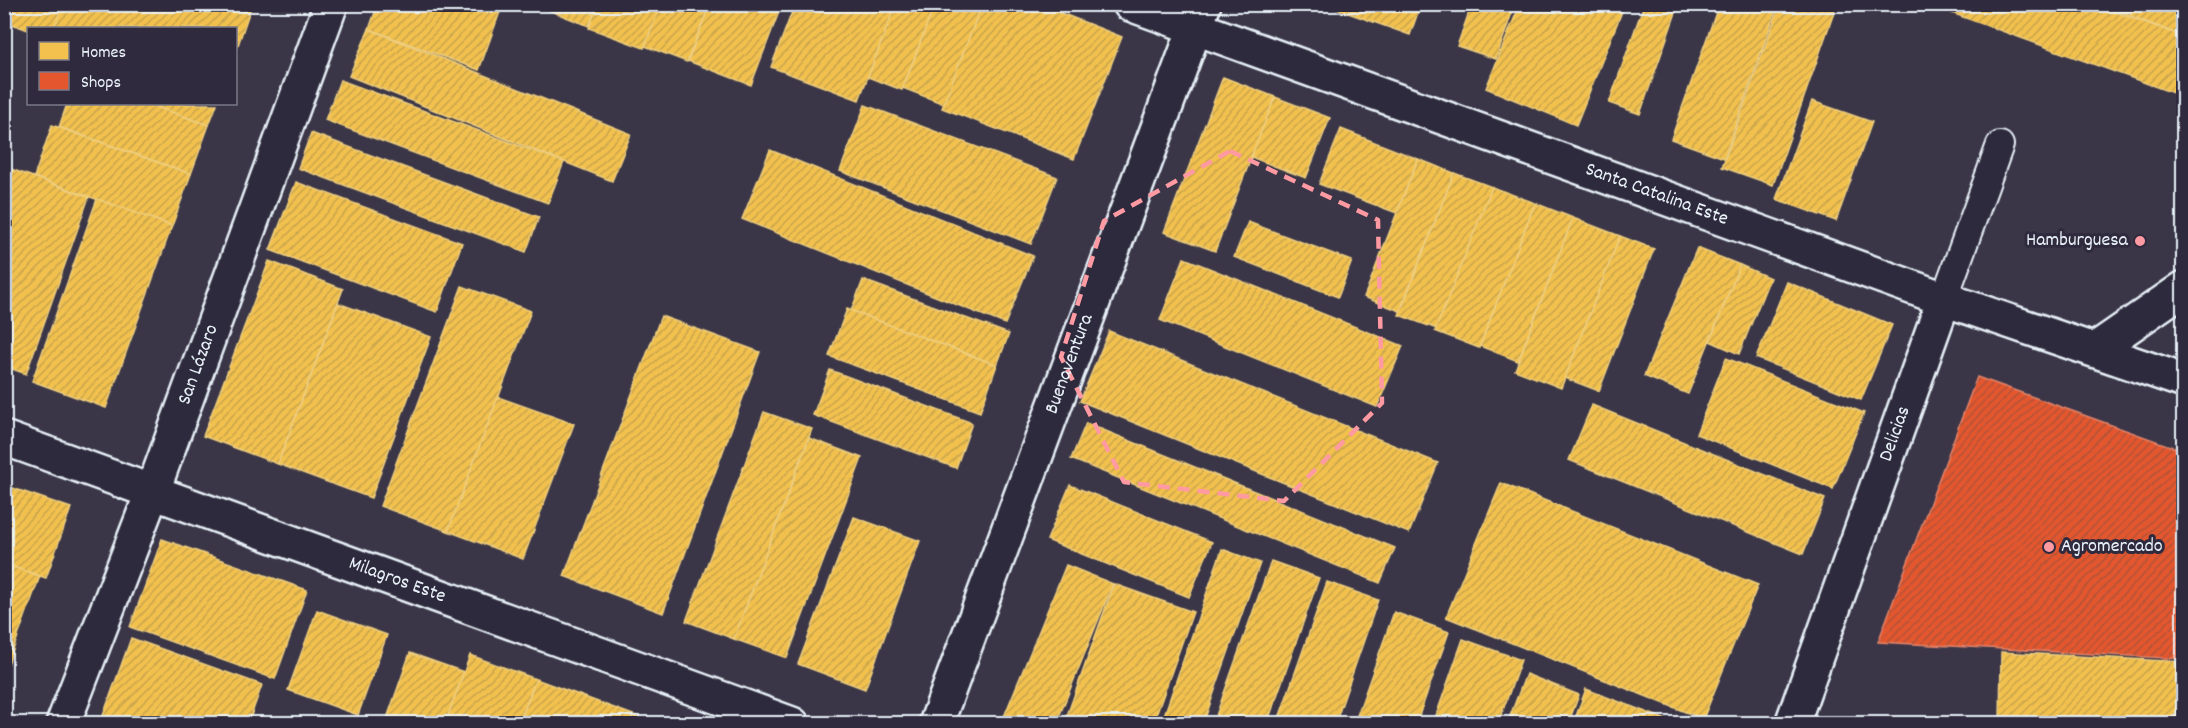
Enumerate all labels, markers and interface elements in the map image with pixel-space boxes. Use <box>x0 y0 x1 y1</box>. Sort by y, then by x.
legend <box>27 27 237 105</box>
text: Homes <box>81 41 126 66</box>
text: Shops <box>81 71 121 96</box>
street label: Santa Catalina Este <box>1581 156 1732 234</box>
place label: Hamburguesa <box>2026 227 2129 255</box>
marker: Hamburguesa <box>2133 234 2147 248</box>
street label: Buenaventura <box>1039 310 1102 418</box>
street label: San Lázaro <box>171 321 226 409</box>
street label: Delicias <box>1873 402 1919 466</box>
place label: Agromercado <box>2061 533 2163 561</box>
marker: Agromercado <box>2042 540 2056 554</box>
street label: Milagros Este <box>344 550 450 611</box>

